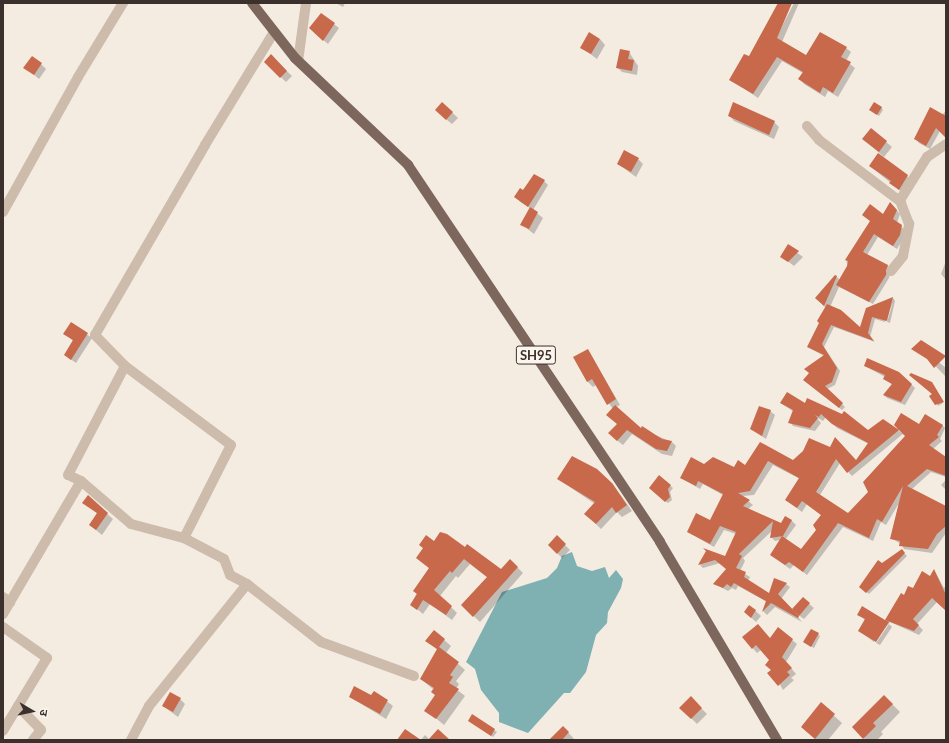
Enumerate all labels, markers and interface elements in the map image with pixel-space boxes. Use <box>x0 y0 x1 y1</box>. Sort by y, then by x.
road number: SH95 <box>515 344 557 366</box>
north arrow <box>12 691 52 731</box>
text: उ <box>37 709 51 717</box>

